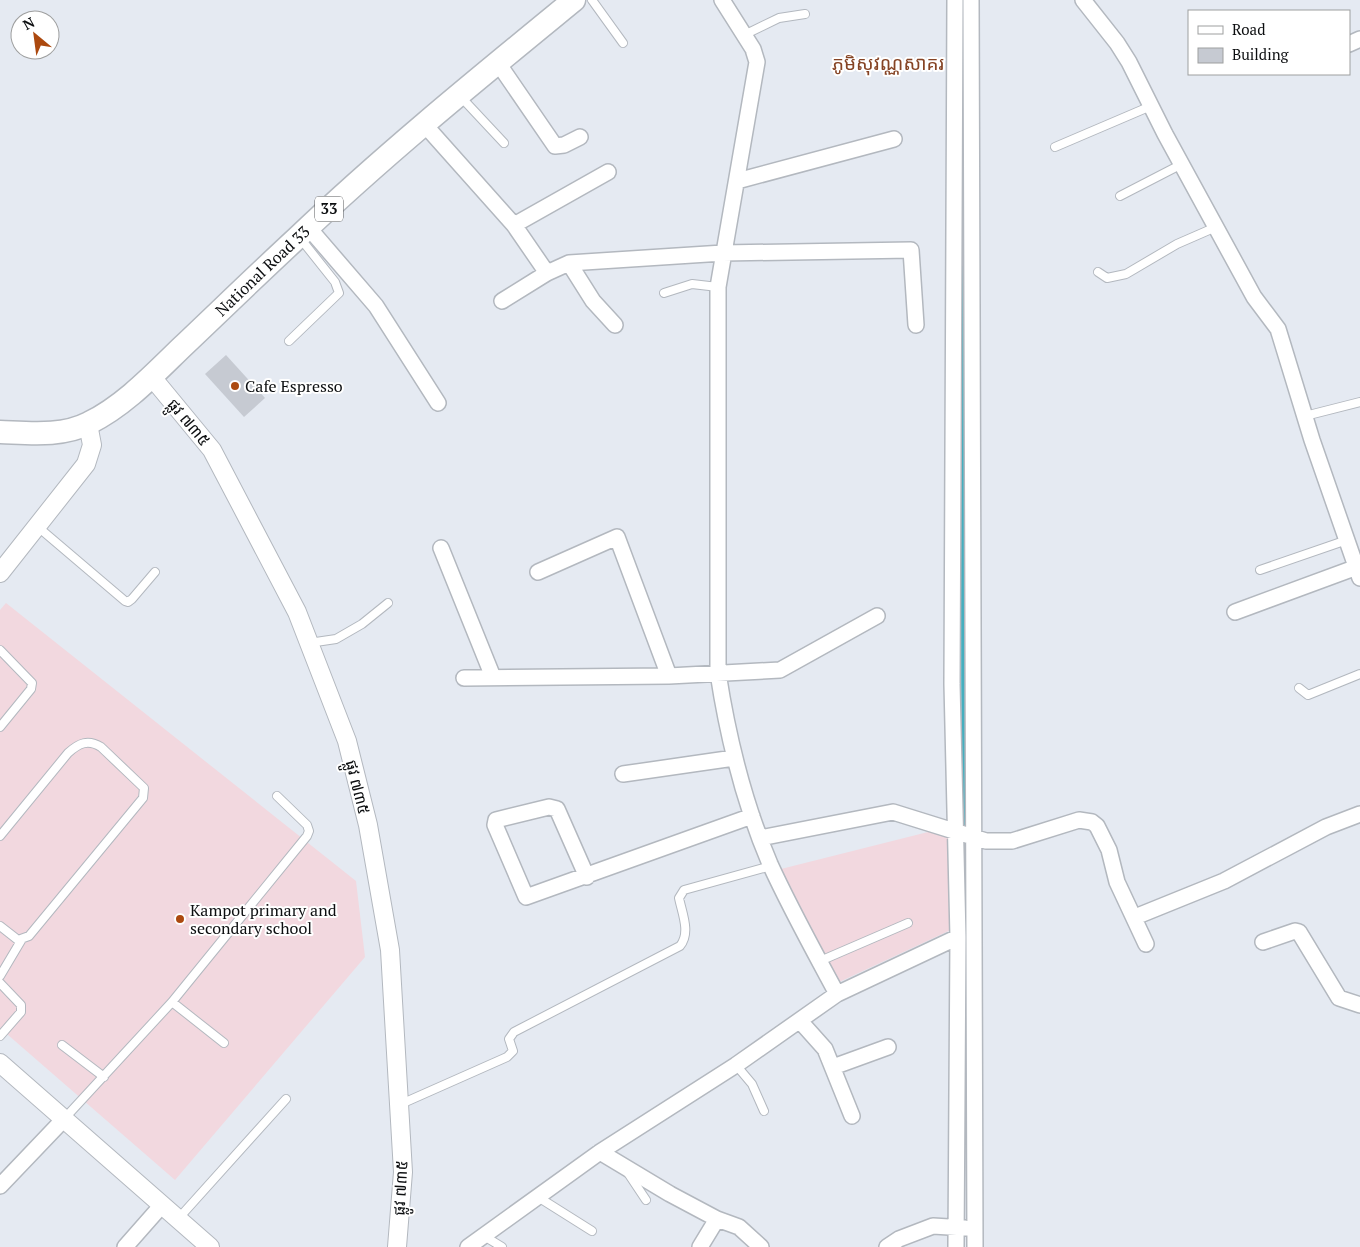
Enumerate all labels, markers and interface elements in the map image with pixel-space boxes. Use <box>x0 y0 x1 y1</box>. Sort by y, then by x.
north arrow <box>10 10 60 60</box>
legend <box>1188 10 1350 75</box>
text: N <box>19 12 38 34</box>
text: Road <box>1232 19 1265 39</box>
text: Building <box>1232 44 1290 64</box>
district label: ភូមិសុវណ្ណសាគរ <box>832 50 944 76</box>
road number: 33 <box>315 196 343 222</box>
street label: National Road 33 <box>210 221 314 321</box>
place label: Cafe Espresso <box>245 375 343 397</box>
marker: Cafe Espresso <box>229 380 241 392</box>
street label: ផ្លូវ ៧៣៥ <box>160 394 215 453</box>
street label: ផ្លូវ ៧៣៥ <box>337 757 375 818</box>
place label: Kampot primary and secondary school <box>190 899 337 939</box>
marker: Kampot primary and secondary school <box>174 913 186 925</box>
street label: ផ្លូវ ៧៣៥ <box>388 1160 416 1217</box>

